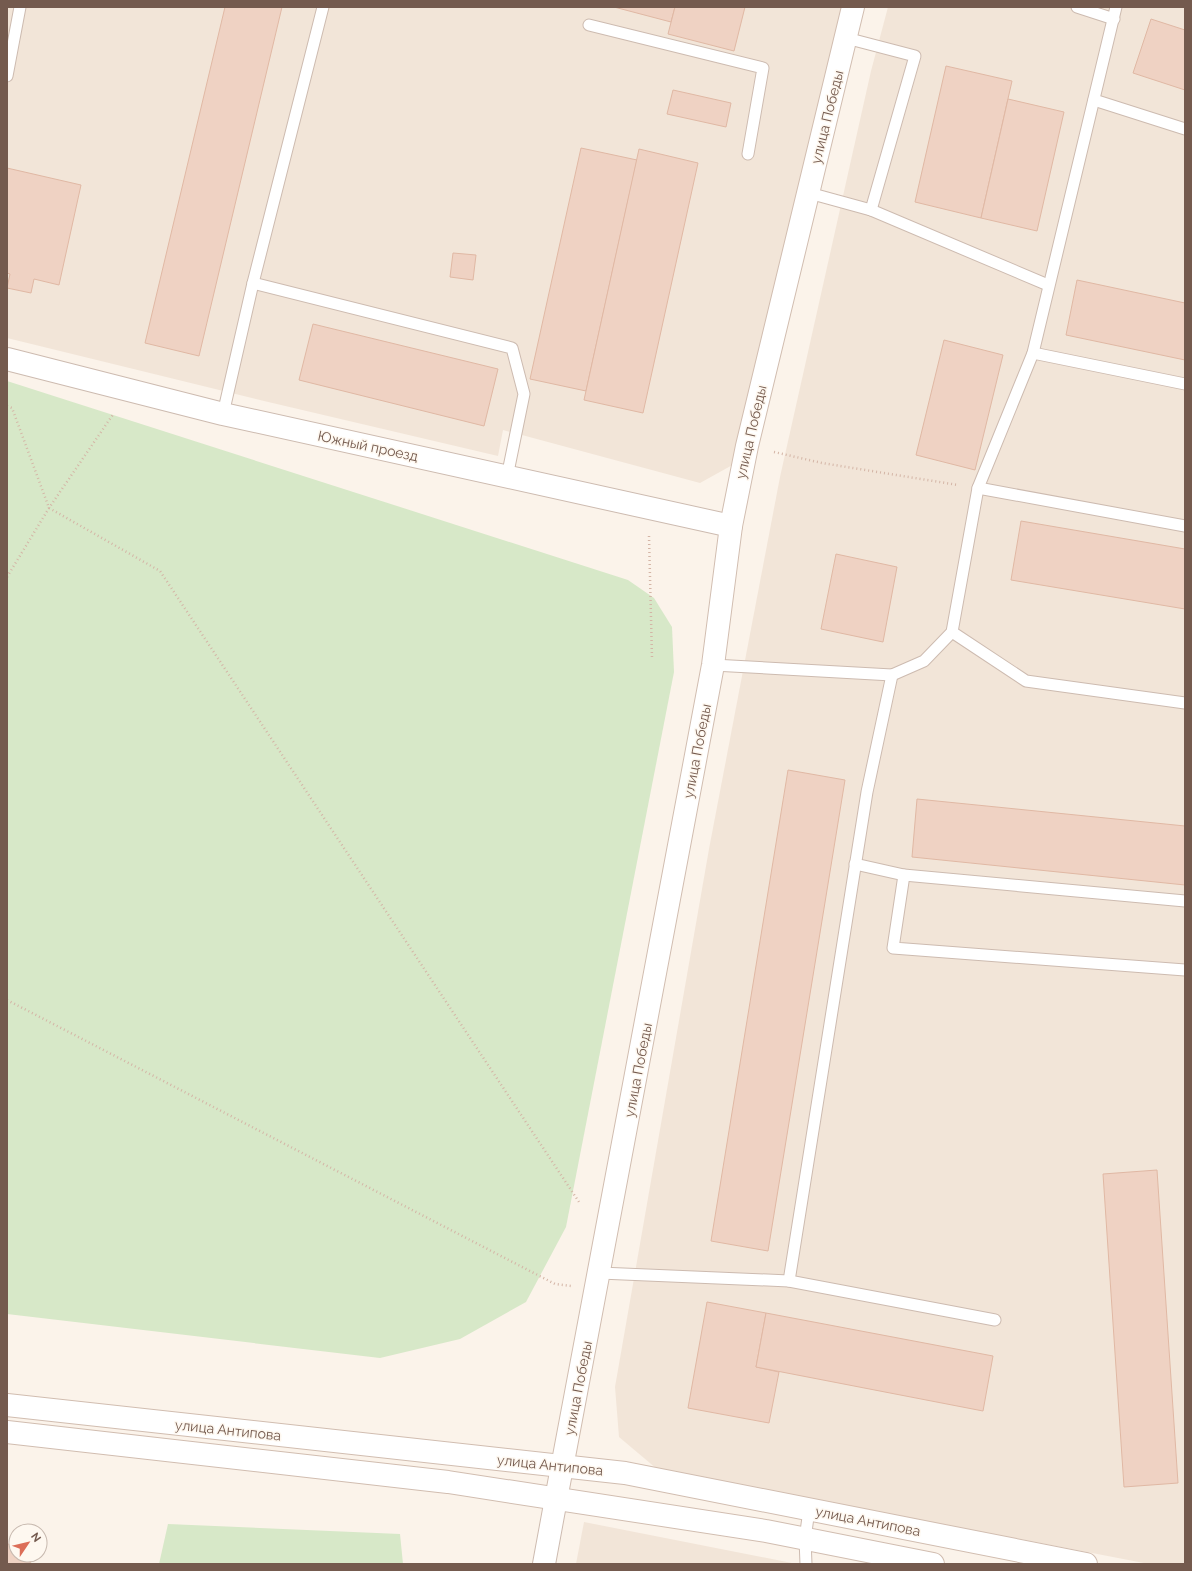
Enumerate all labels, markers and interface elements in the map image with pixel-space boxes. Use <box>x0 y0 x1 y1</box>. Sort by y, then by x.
street label: улица Победы <box>808 69 846 165</box>
street label: улица Победы <box>732 384 770 480</box>
street label: Южный проезд <box>316 428 420 464</box>
street label: улица Победы <box>680 702 714 800</box>
street label: улица Победы <box>621 1021 655 1119</box>
street label: улица Победы <box>561 1339 595 1437</box>
street label: улица Антипова <box>174 1416 282 1444</box>
street label: улица Антипова <box>496 1451 604 1479</box>
street label: улица Антипова <box>814 1503 922 1539</box>
north arrow <box>8 1523 48 1563</box>
text: N <box>28 1530 44 1545</box>

